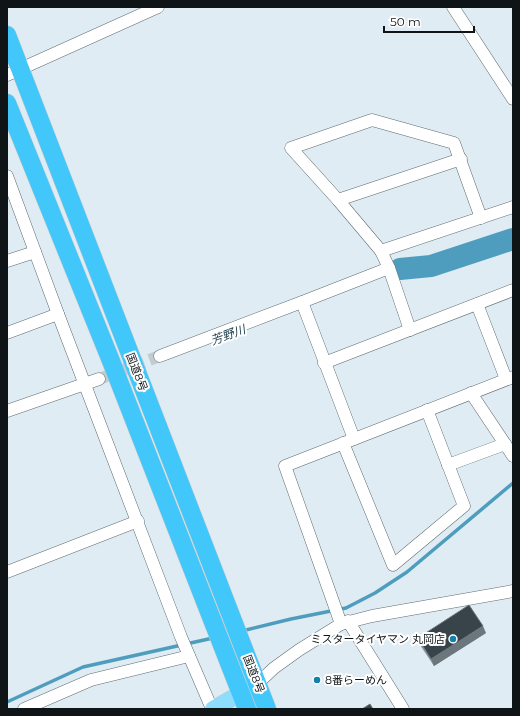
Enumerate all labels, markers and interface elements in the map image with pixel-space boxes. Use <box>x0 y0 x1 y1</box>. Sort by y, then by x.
scale bar <box>384 8 474 34</box>
text: 50 m <box>390 14 421 29</box>
water label: 芳野川 <box>208 321 249 348</box>
street label: 国道8号 <box>123 351 151 393</box>
place label: ミスタータイヤマン 丸岡店 <box>310 632 445 646</box>
marker: ミスタータイヤマン 丸岡店 <box>448 634 458 644</box>
street label: 国道8号 <box>240 653 268 695</box>
place label: 8番らーめん <box>325 673 387 687</box>
marker: 8番らーめん <box>312 675 322 685</box>

